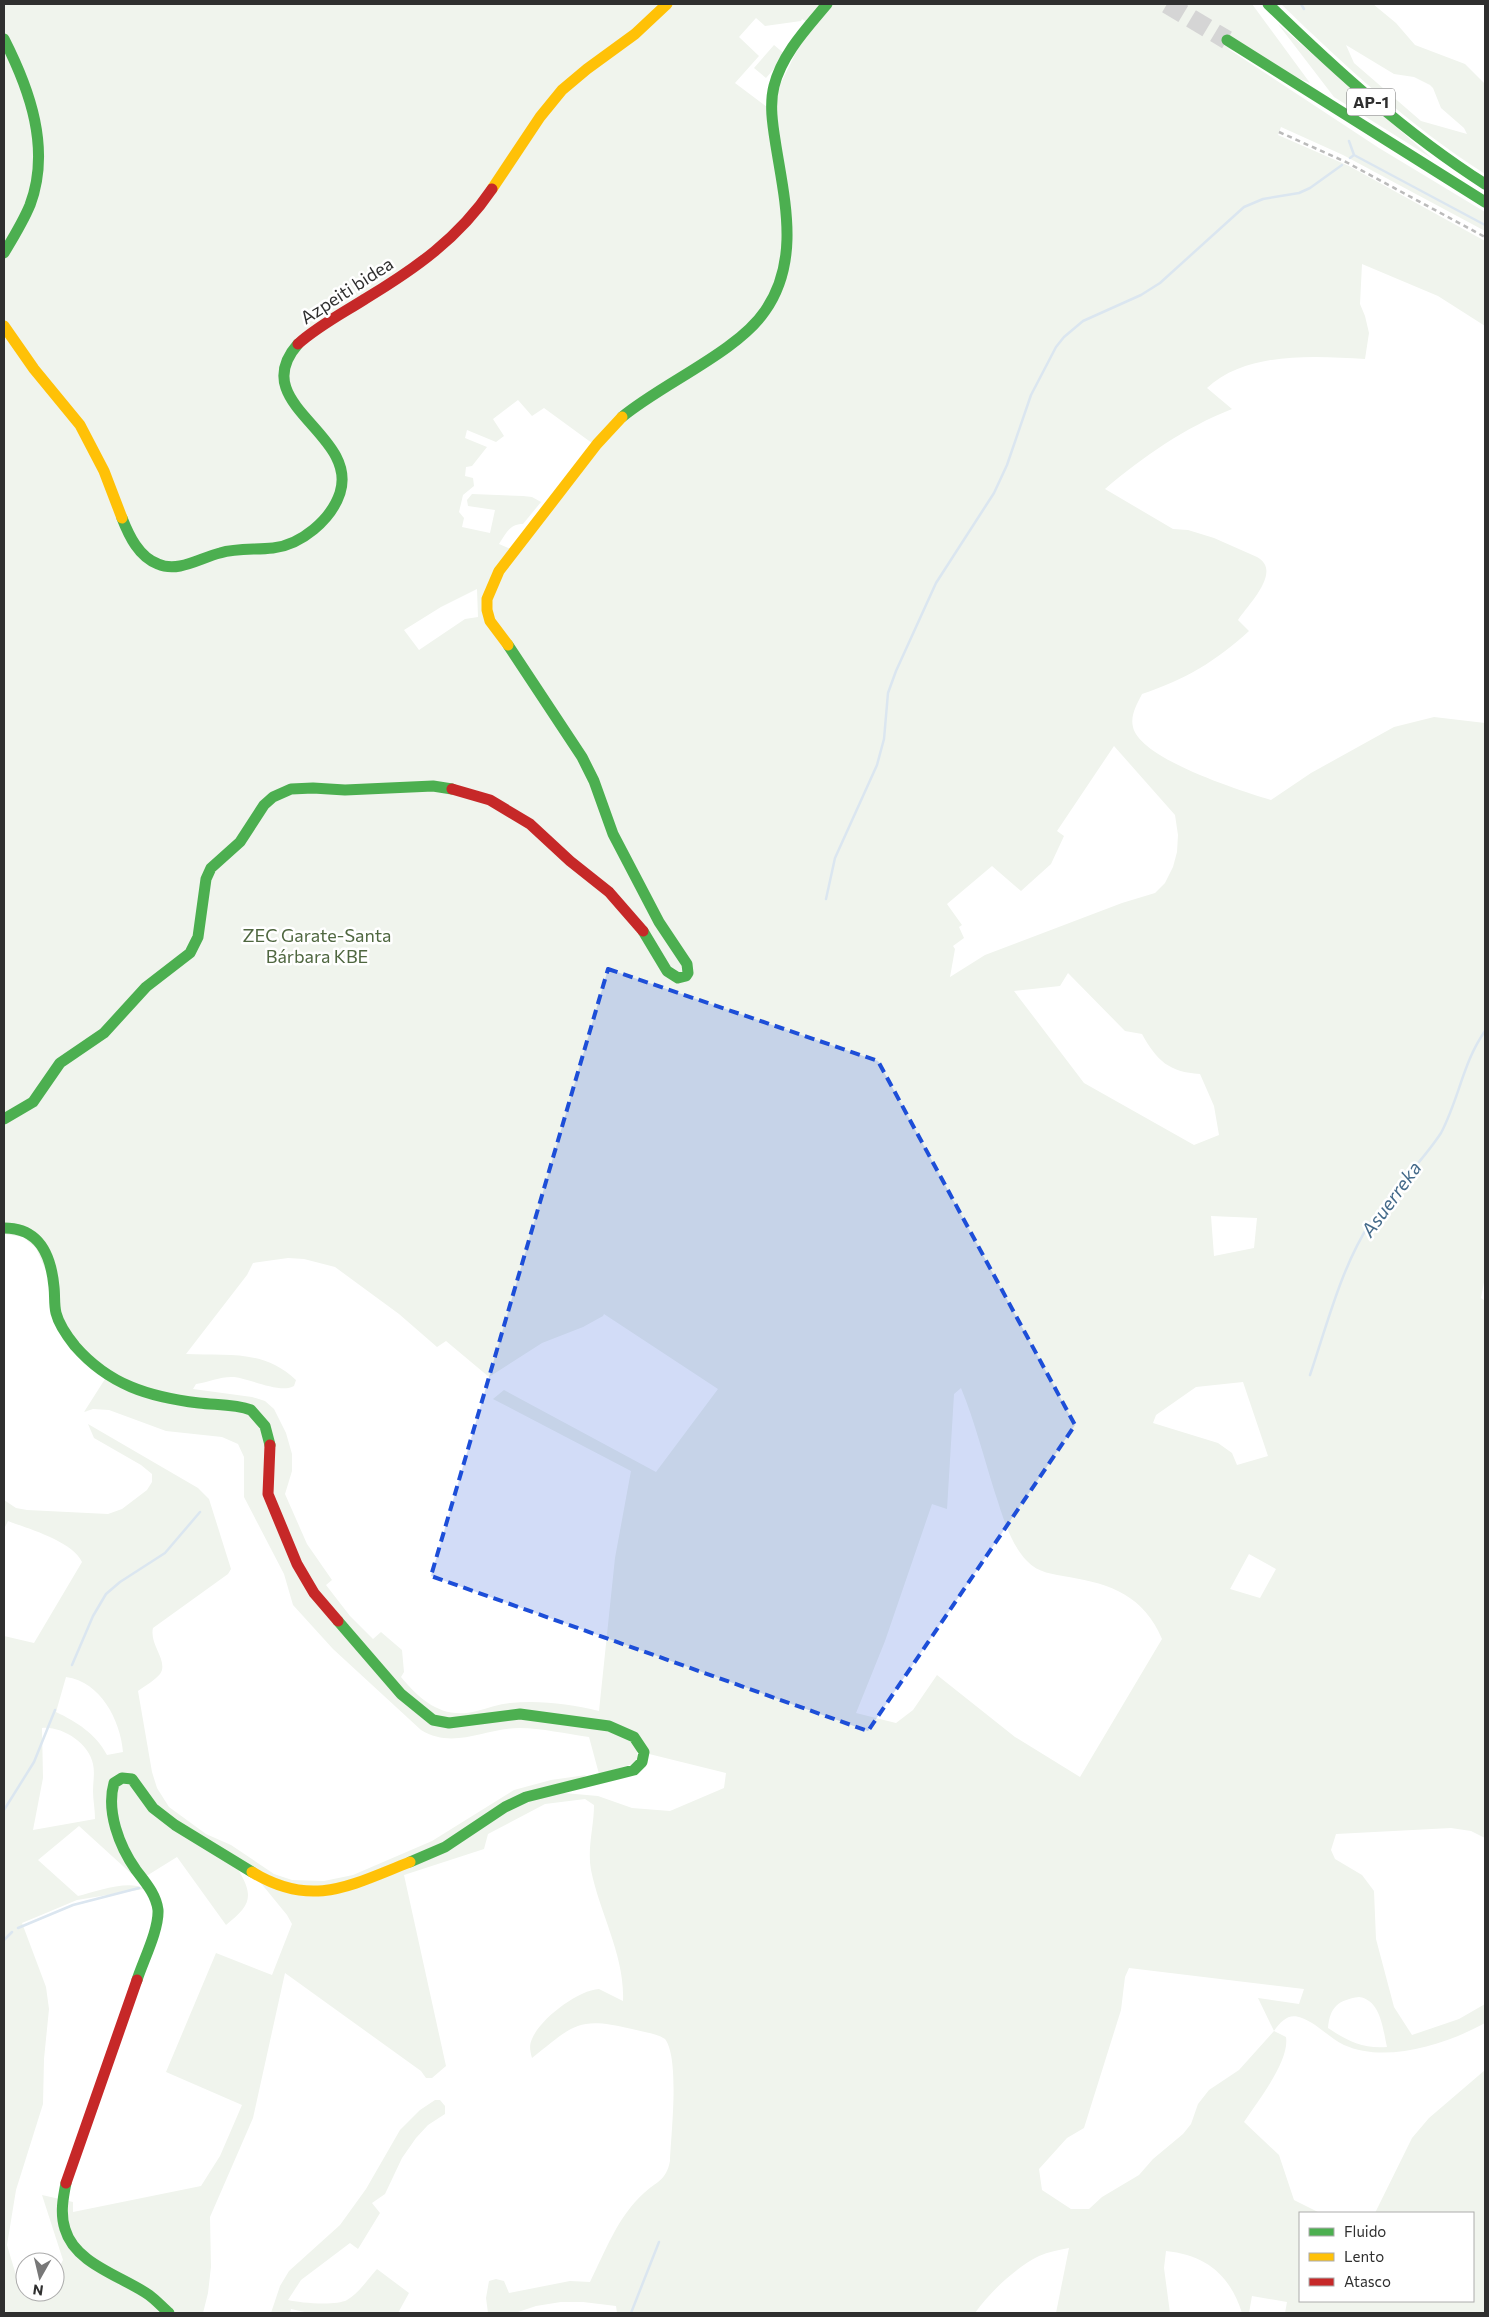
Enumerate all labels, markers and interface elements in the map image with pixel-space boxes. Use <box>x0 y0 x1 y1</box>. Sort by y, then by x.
road number: AP-1 <box>1347 88 1395 115</box>
street label: Azpeiti bidea <box>296 252 397 328</box>
park label: ZEC Garate-Santa Bárbara KBE <box>242 924 392 967</box>
water label: Asuerreka <box>1355 1157 1426 1242</box>
legend <box>1299 2212 1474 2302</box>
text: Fluido <box>1344 2222 1386 2240</box>
text: Lento <box>1344 2247 1384 2265</box>
north arrow <box>15 2252 65 2302</box>
text: Atasco <box>1344 2272 1391 2290</box>
text: N <box>32 2281 45 2300</box>

